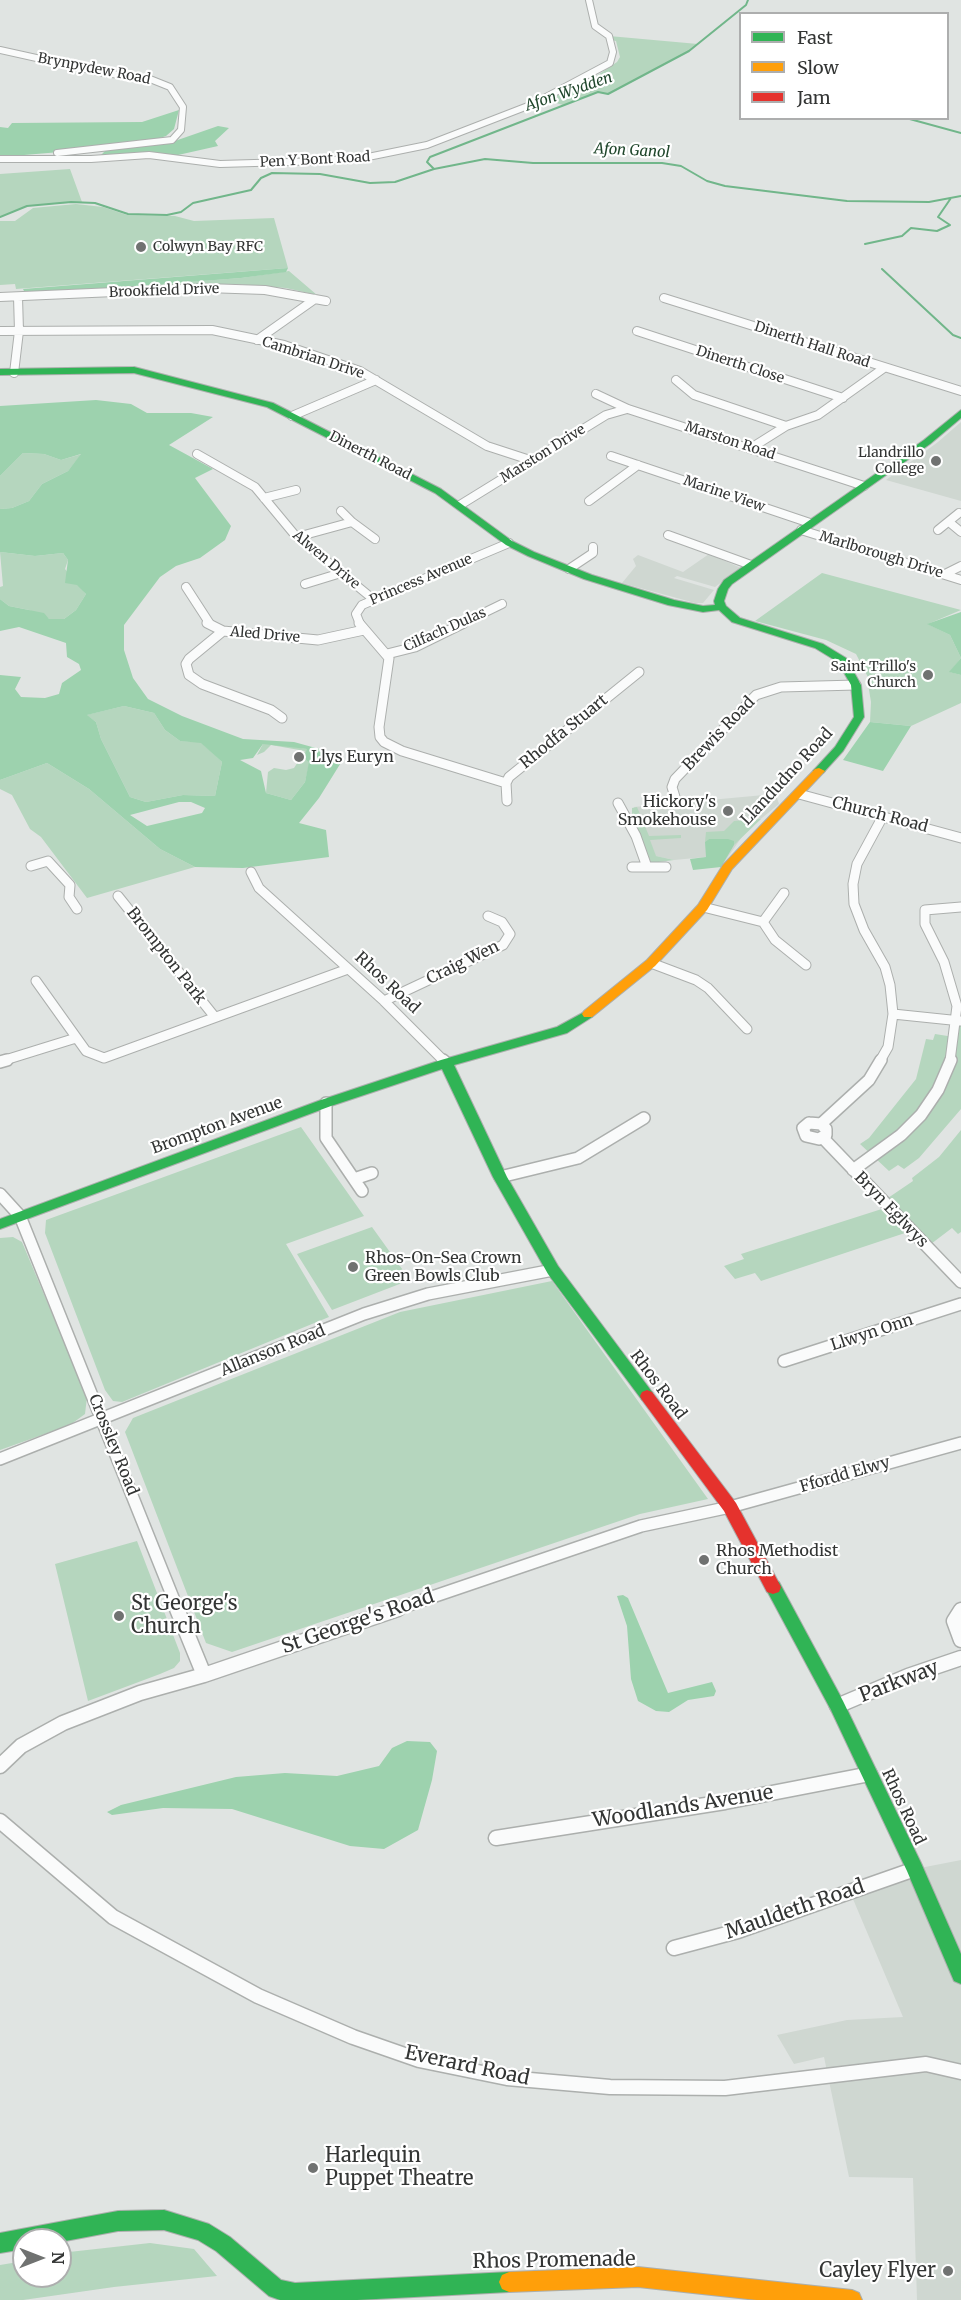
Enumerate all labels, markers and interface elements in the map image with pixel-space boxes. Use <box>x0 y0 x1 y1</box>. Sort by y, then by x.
legend <box>739 12 949 120</box>
text: Fast <box>797 26 833 49</box>
street label: Brynpydew Road <box>36 50 152 88</box>
text: Slow <box>797 56 839 79</box>
water label: Afon Wydden <box>523 69 615 115</box>
text: Jam <box>797 86 831 109</box>
water label: Afon Ganol <box>594 140 670 162</box>
street label: Pen Y Bont Road <box>259 149 371 171</box>
place label: Colwyn Bay RFC <box>153 239 263 255</box>
marker: Colwyn Bay RFC <box>134 240 148 254</box>
street label: Brookfield Drive <box>109 281 219 301</box>
street label: Dinerth Hall Road <box>752 318 872 372</box>
street label: Cambrian Drive <box>260 334 366 382</box>
street label: Dinerth Close <box>694 343 786 387</box>
street label: Marston Road <box>683 418 777 464</box>
street label: Marston Drive <box>498 421 588 487</box>
street label: Dinerth Road <box>326 428 414 484</box>
place label: Llandrillo College <box>858 445 924 478</box>
marker: Llandrillo College <box>929 454 943 468</box>
street label: Marine View <box>681 472 767 516</box>
street label: Alwen Drive <box>289 527 363 593</box>
street label: Marlborough Drive <box>817 528 945 582</box>
street label: Princess Avenue <box>367 551 475 609</box>
street label: Cilfach Dulas <box>401 604 489 656</box>
street label: Aled Drive <box>229 624 301 646</box>
place label: Saint Trillo's Church <box>831 659 916 692</box>
marker: Saint Trillo's Church <box>921 668 935 682</box>
street label: Rhodfa Stuart <box>516 691 612 773</box>
street label: Brewis Road <box>679 693 759 775</box>
street label: Llandudno Road <box>737 724 837 830</box>
place label: Llys Euryn <box>311 747 394 767</box>
marker: Llys Euryn <box>292 750 306 764</box>
place label: Hickory's Smokehouse <box>618 792 716 830</box>
street label: Church Road <box>830 793 930 837</box>
marker: Hickory's Smokehouse <box>721 804 735 818</box>
street label: Brompton Park <box>122 904 210 1008</box>
street label: Craig Wen <box>423 937 503 989</box>
street label: Rhos Road <box>351 948 423 1018</box>
street label: Brompton Avenue <box>149 1093 285 1159</box>
street label: Bryn Eglwys <box>850 1168 932 1252</box>
place label: Rhos-On-Sea Crown Green Bowls Club <box>365 1248 522 1286</box>
marker: Rhos-On-Sea Crown Green Bowls Club <box>346 1260 360 1274</box>
street label: Llwyn Onn <box>828 1311 916 1355</box>
street label: Allanson Road <box>218 1321 328 1381</box>
street label: Rhos Road <box>626 1347 690 1423</box>
street label: Crossley Road <box>84 1392 142 1498</box>
street label: Ffordd Elwy <box>798 1453 892 1497</box>
place label: Rhos Methodist Church <box>716 1541 838 1579</box>
marker: Rhos Methodist Church <box>697 1553 711 1567</box>
street label: St George's Road <box>278 1585 438 1659</box>
place label: St George's Church <box>131 1592 238 1639</box>
marker: St George's Church <box>112 1609 126 1623</box>
street label: Parkway <box>856 1656 942 1708</box>
street label: Rhos Road <box>877 1766 929 1848</box>
street label: Woodlands Avenue <box>591 1781 775 1833</box>
street label: Mauldeth Road <box>722 1875 868 1945</box>
street label: Everard Road <box>402 2041 532 2091</box>
place label: Harlequin Puppet Theatre <box>325 2144 473 2191</box>
marker: Harlequin Puppet Theatre <box>306 2161 320 2175</box>
north arrow <box>12 2228 72 2288</box>
street label: Rhos Promenade <box>472 2248 636 2274</box>
text: N <box>48 2252 68 2264</box>
place label: Cayley Flyer <box>819 2259 936 2283</box>
marker: Cayley Flyer <box>941 2264 955 2278</box>

